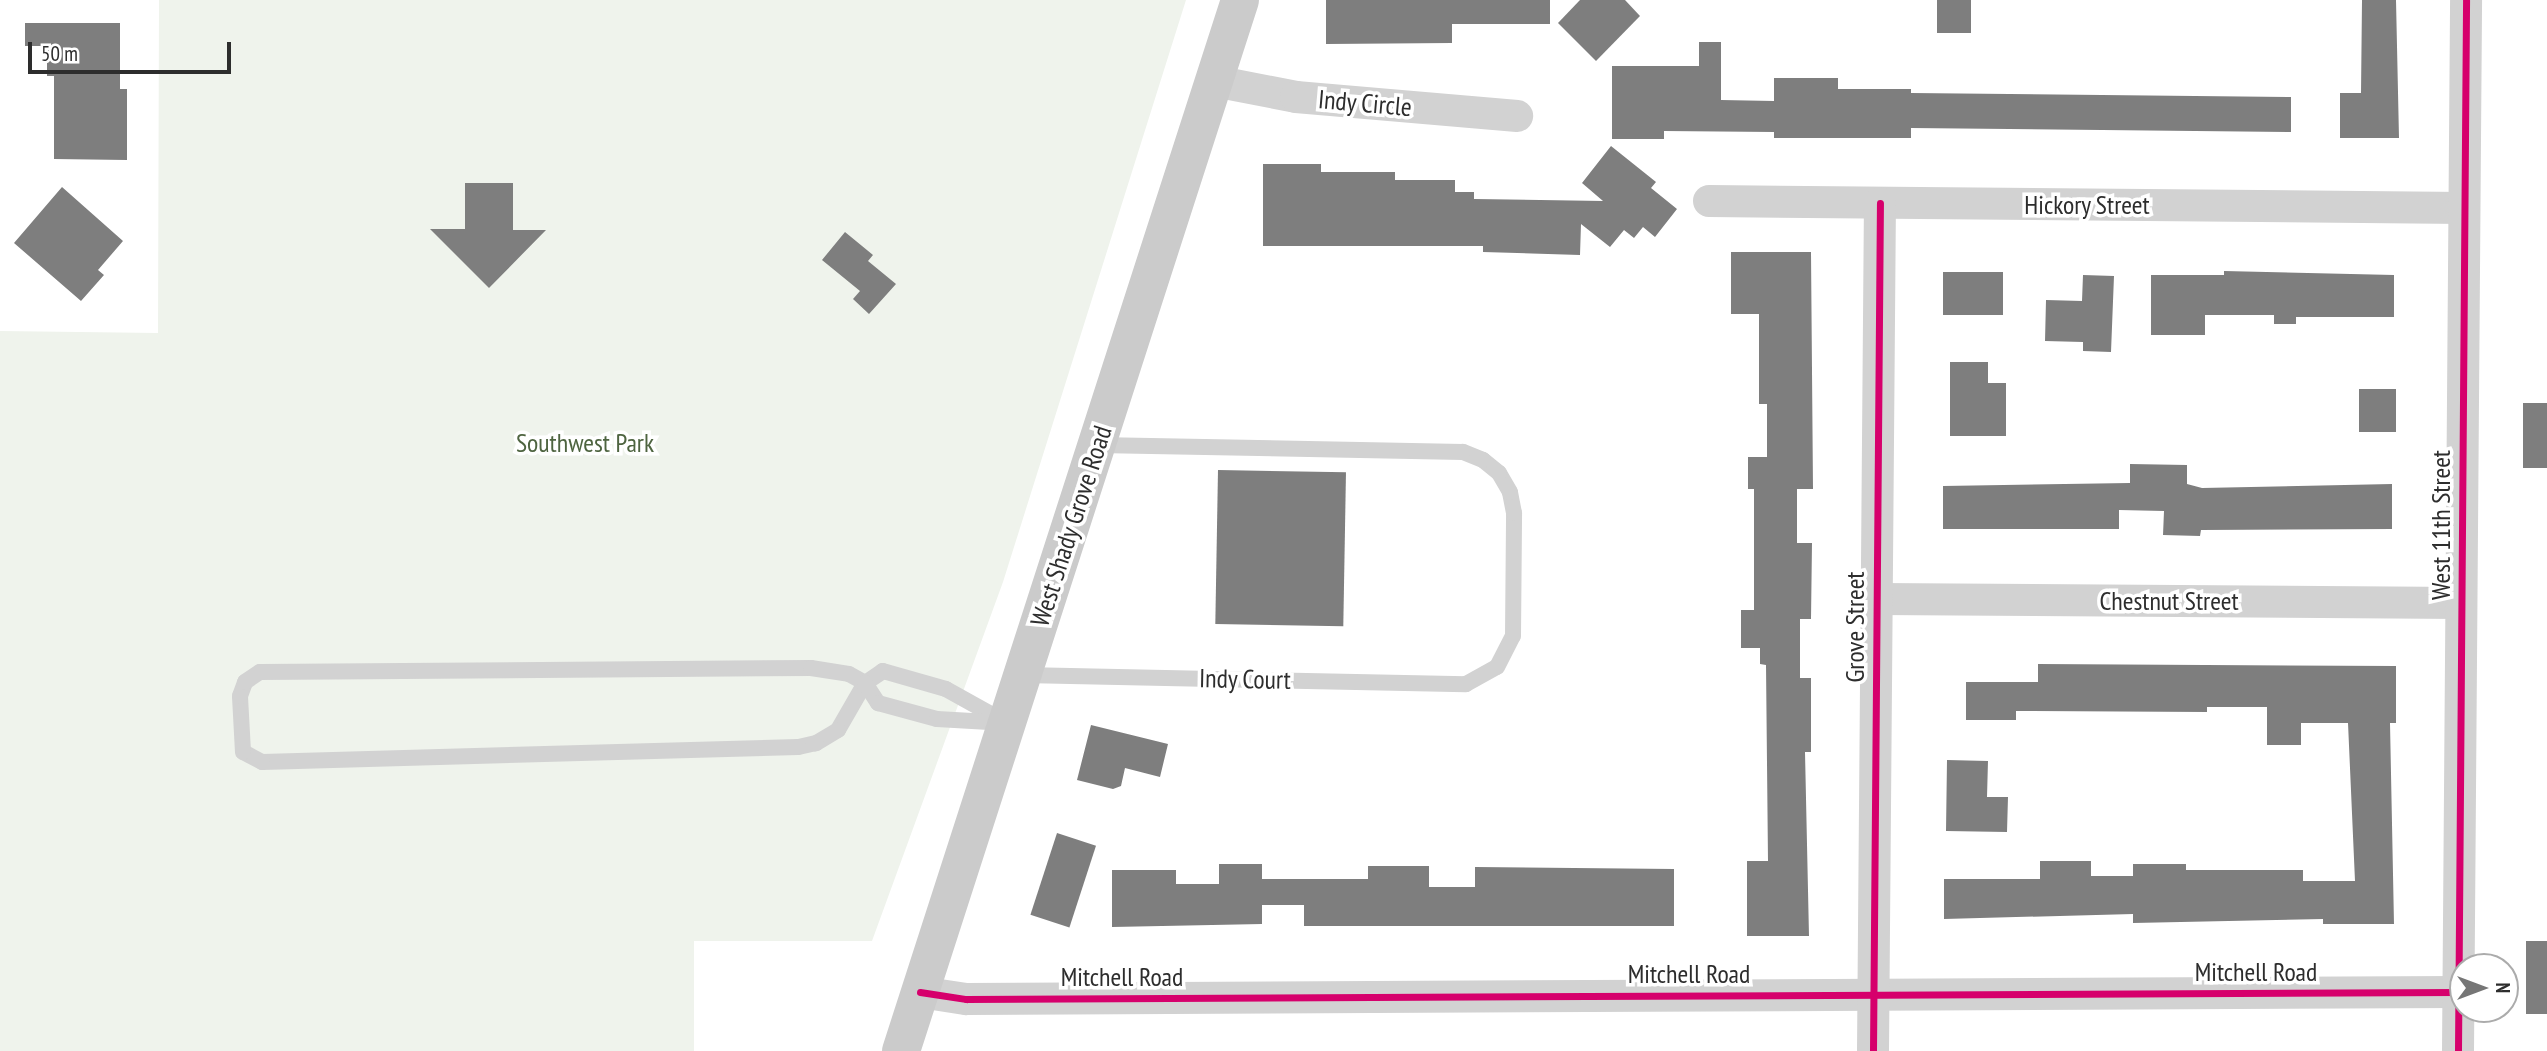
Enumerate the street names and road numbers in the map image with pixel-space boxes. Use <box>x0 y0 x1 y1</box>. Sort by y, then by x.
street label: Indy Circle <box>1316 83 1414 123</box>
street label: Hickory Street <box>2024 189 2150 221</box>
street label: West Shady Grove Road <box>1024 421 1118 631</box>
street label: West 11th Street <box>2425 450 2457 600</box>
street label: Grove Street <box>1839 571 1871 683</box>
street label: Chestnut Street <box>2099 585 2239 617</box>
street label: Indy Court <box>1198 663 1292 695</box>
street label: Mitchell Road <box>2195 956 2317 988</box>
street label: Mitchell Road <box>1628 958 1750 990</box>
street label: Mitchell Road <box>1061 961 1183 993</box>

